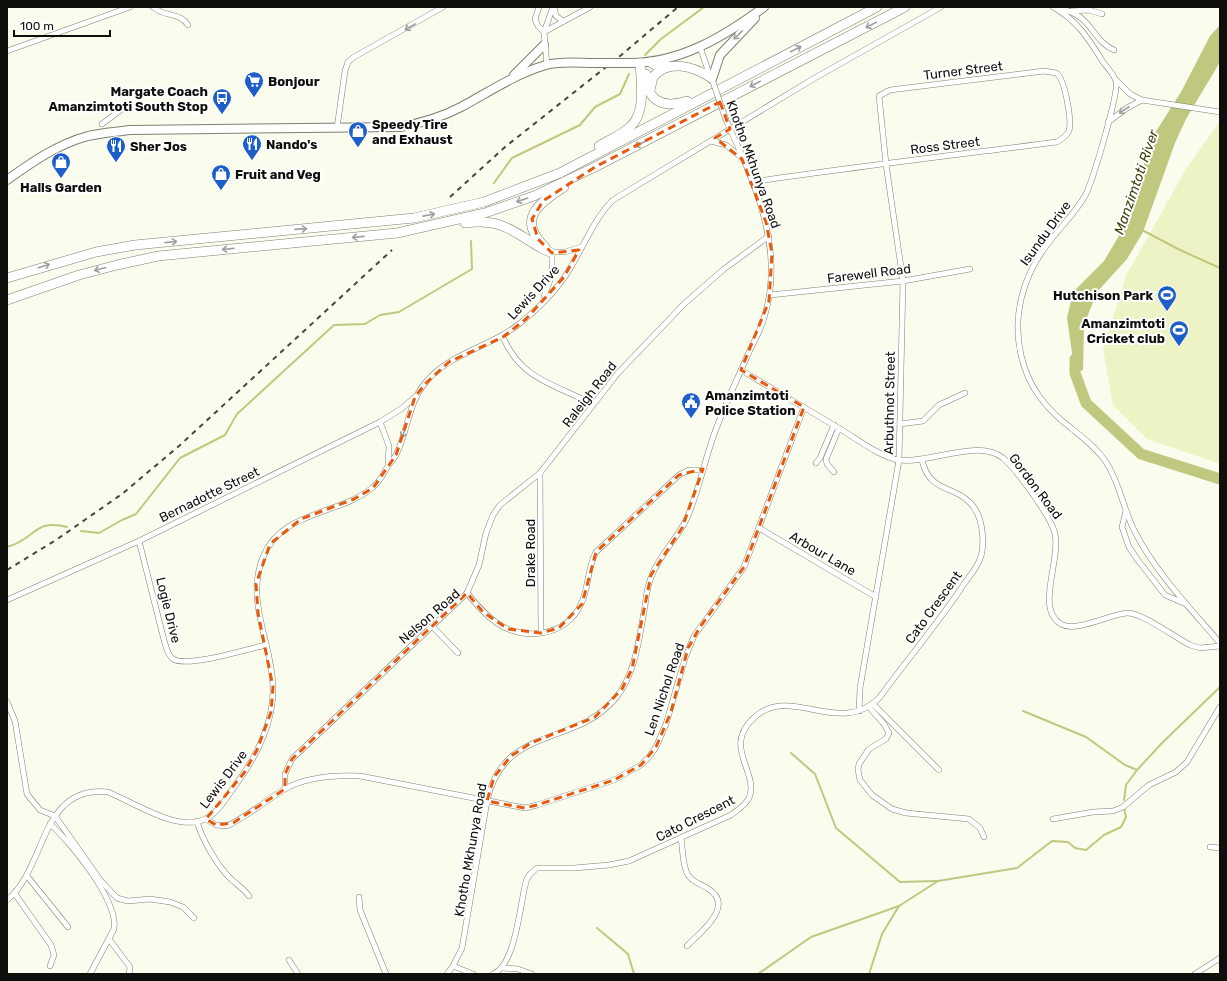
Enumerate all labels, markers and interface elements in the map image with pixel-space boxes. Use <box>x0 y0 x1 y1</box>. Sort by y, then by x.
scale bar <box>14 12 110 38</box>
text: 100 m <box>20 19 54 33</box>
one-way arrow <box>865 22 877 29</box>
one-way arrow <box>404 23 416 31</box>
one-way arrow <box>733 30 743 40</box>
one-way arrow <box>789 45 801 52</box>
street label: Turner Street <box>923 58 1004 83</box>
supermarket icon: Bonjour <box>243 70 265 98</box>
place label: Bonjour <box>268 74 320 89</box>
one-way arrow <box>749 81 761 88</box>
place label: Margate Coach Amanzimtoti South Stop <box>48 84 208 114</box>
bus stop icon: Margate Coach Amanzimtoti South Stop <box>211 87 233 115</box>
street label: Khotho Mkhunya Road <box>723 98 784 230</box>
one-way arrow <box>1118 106 1130 114</box>
place label: Speedy Tire and Exhaust <box>372 117 453 147</box>
shop icon: Speedy Tire and Exhaust <box>347 120 369 148</box>
water label: Manzimtoti River <box>1111 127 1163 237</box>
restaurant icon: Nando's <box>241 133 263 161</box>
street label: Ross Street <box>909 134 981 157</box>
restaurant icon: Sher Jos <box>105 135 127 163</box>
place label: Nando's <box>266 137 317 152</box>
place label: Sher Jos <box>130 139 187 154</box>
one-way arrow <box>634 141 646 148</box>
shop icon: Halls Garden <box>50 151 72 179</box>
shop icon: Fruit and Veg <box>210 163 232 191</box>
place label: Fruit and Veg <box>235 167 321 182</box>
place label: Halls Garden <box>20 180 102 195</box>
one-way arrow <box>517 196 529 204</box>
street label: Isundu Drive <box>1017 198 1074 268</box>
one-way arrow <box>422 211 435 219</box>
one-way arrow <box>294 226 307 233</box>
one-way arrow <box>352 233 365 241</box>
one-way arrow <box>164 238 177 246</box>
one-way arrow <box>222 245 235 253</box>
street label: Farewell Road <box>826 261 912 286</box>
one-way arrow <box>37 262 50 269</box>
street label: Lewis Drive <box>504 262 562 323</box>
one-way arrow <box>94 266 107 273</box>
sports icon: Hutchison Park <box>1156 284 1178 312</box>
place label: Hutchison Park <box>1053 288 1153 303</box>
place label: Amanzimtoti Cricket club <box>1081 316 1165 346</box>
sports icon: Amanzimtoti Cricket club <box>1168 319 1190 347</box>
street label: Arbuthnot Street <box>881 351 898 455</box>
street label: Raleigh Road <box>559 359 620 431</box>
place label: Amanzimtoti Police Station <box>705 388 796 418</box>
public building icon: Amanzimtoti Police Station <box>680 391 702 419</box>
one-way arrow <box>400 426 408 438</box>
street label: Gordon Road <box>1006 451 1065 522</box>
street label: Bernadotte Street <box>157 464 262 525</box>
street label: Drake Road <box>523 519 538 587</box>
street label: Arbour Lane <box>787 528 859 578</box>
street label: Cato Crescent <box>902 568 965 647</box>
street label: Logie Drive <box>152 576 184 645</box>
street label: Nelson Road <box>396 586 463 647</box>
street label: Len Nichol Road <box>642 641 687 738</box>
street label: Lewis Drive <box>197 747 250 811</box>
street label: Khotho Mkhunya Road <box>451 782 490 918</box>
street label: Cato Crescent <box>653 792 737 845</box>

